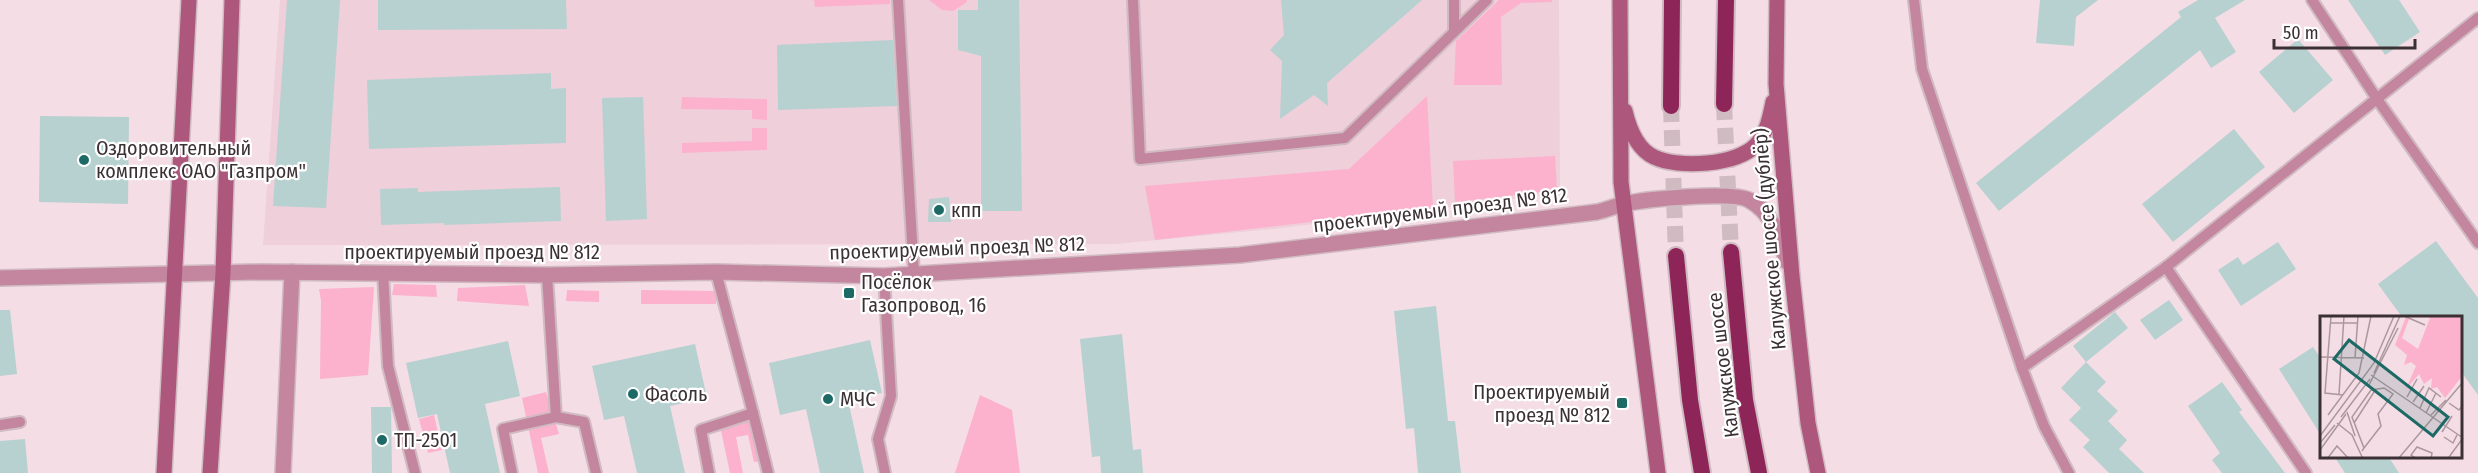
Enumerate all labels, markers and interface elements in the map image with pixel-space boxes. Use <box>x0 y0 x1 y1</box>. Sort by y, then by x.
scale bar <box>2274 12 2415 50</box>
text: 50 m <box>2283 22 2319 44</box>
street label: Калужское шоссе (дублёр) <box>1747 127 1791 351</box>
place label: Оздоровительный комплекс ОАО "Газпром" <box>96 136 306 183</box>
marker: Оздоровительный комплекс ОАО "Газпром" <box>77 153 91 167</box>
street label: проектируемый проезд № 812 <box>1312 182 1569 237</box>
place label: кпп <box>951 198 982 222</box>
marker: кпп <box>932 203 946 217</box>
street label: проектируемый проезд № 812 <box>829 232 1085 264</box>
street label: проектируемый проезд № 812 <box>344 240 600 264</box>
place label: Посёлок Газопровод, 16 <box>861 270 986 317</box>
marker: Посёлок Газопровод, 16 <box>842 286 856 300</box>
street label: Калужское шоссе <box>1702 291 1744 439</box>
inset map <box>2320 316 2463 458</box>
place label: Проектируемый проезд № 812 <box>1473 380 1610 427</box>
place label: Фасоль <box>645 382 707 406</box>
marker: Фасоль <box>626 387 640 401</box>
place label: МЧС <box>840 387 875 411</box>
marker: МЧС <box>821 392 835 406</box>
marker: Проектируемый проезд № 812 <box>1615 396 1629 410</box>
place label: ТП-2501 <box>394 428 457 452</box>
marker: ТП-2501 <box>375 433 389 447</box>

